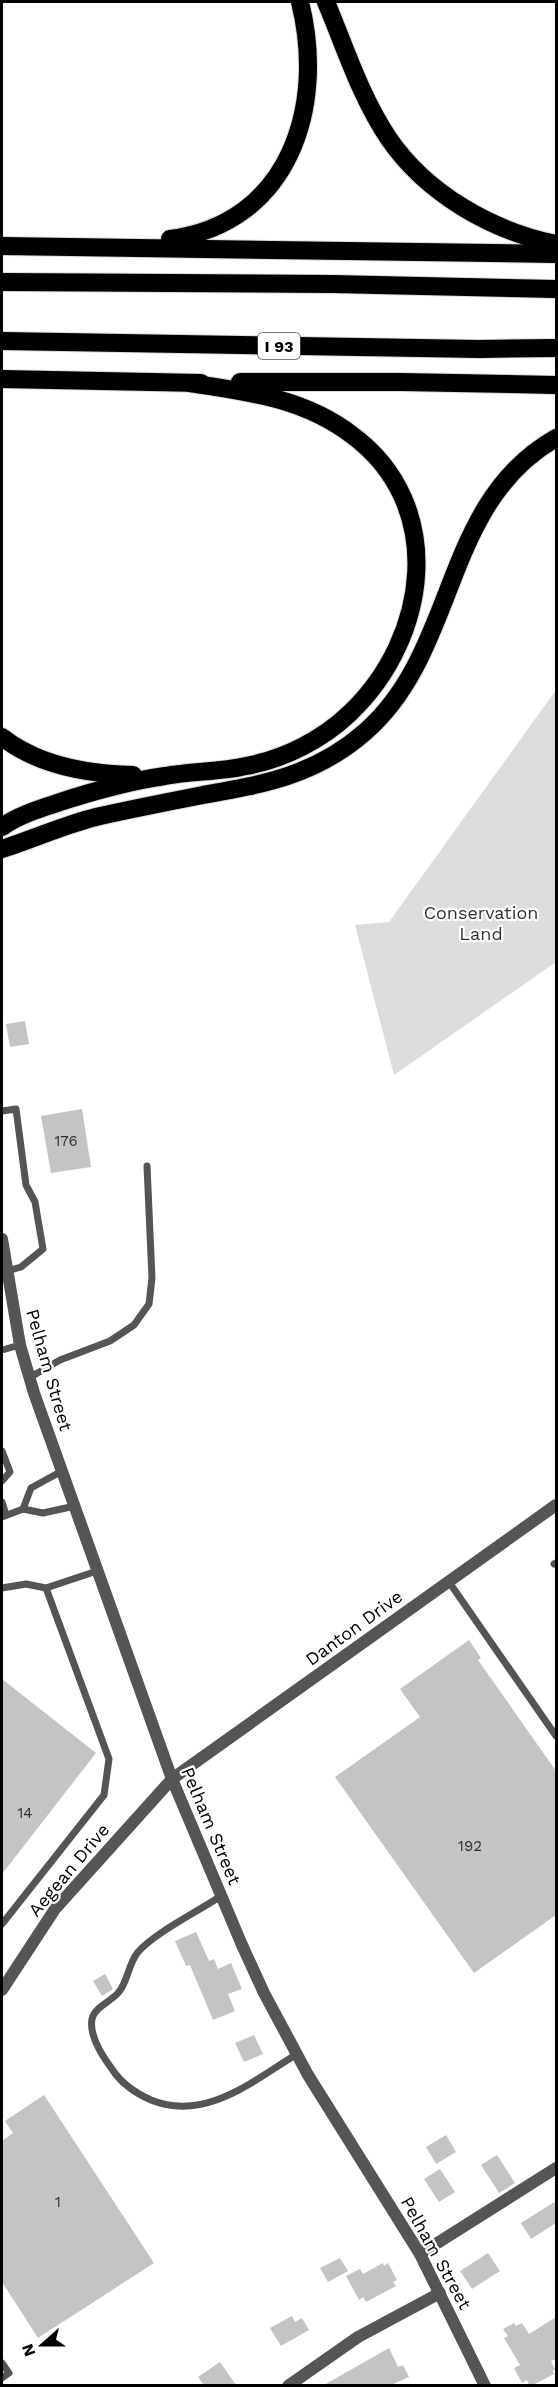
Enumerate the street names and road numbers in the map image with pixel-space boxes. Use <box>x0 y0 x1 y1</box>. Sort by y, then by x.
road number: I 93 <box>258 333 300 359</box>
street label: Pelham Street <box>22 1307 77 1434</box>
street label: Danton Drive <box>301 1585 406 1670</box>
street label: Pelham Street <box>177 1764 246 1888</box>
street label: Aegean Drive <box>24 1819 113 1920</box>
street label: Pelham Street <box>397 2193 476 2313</box>

